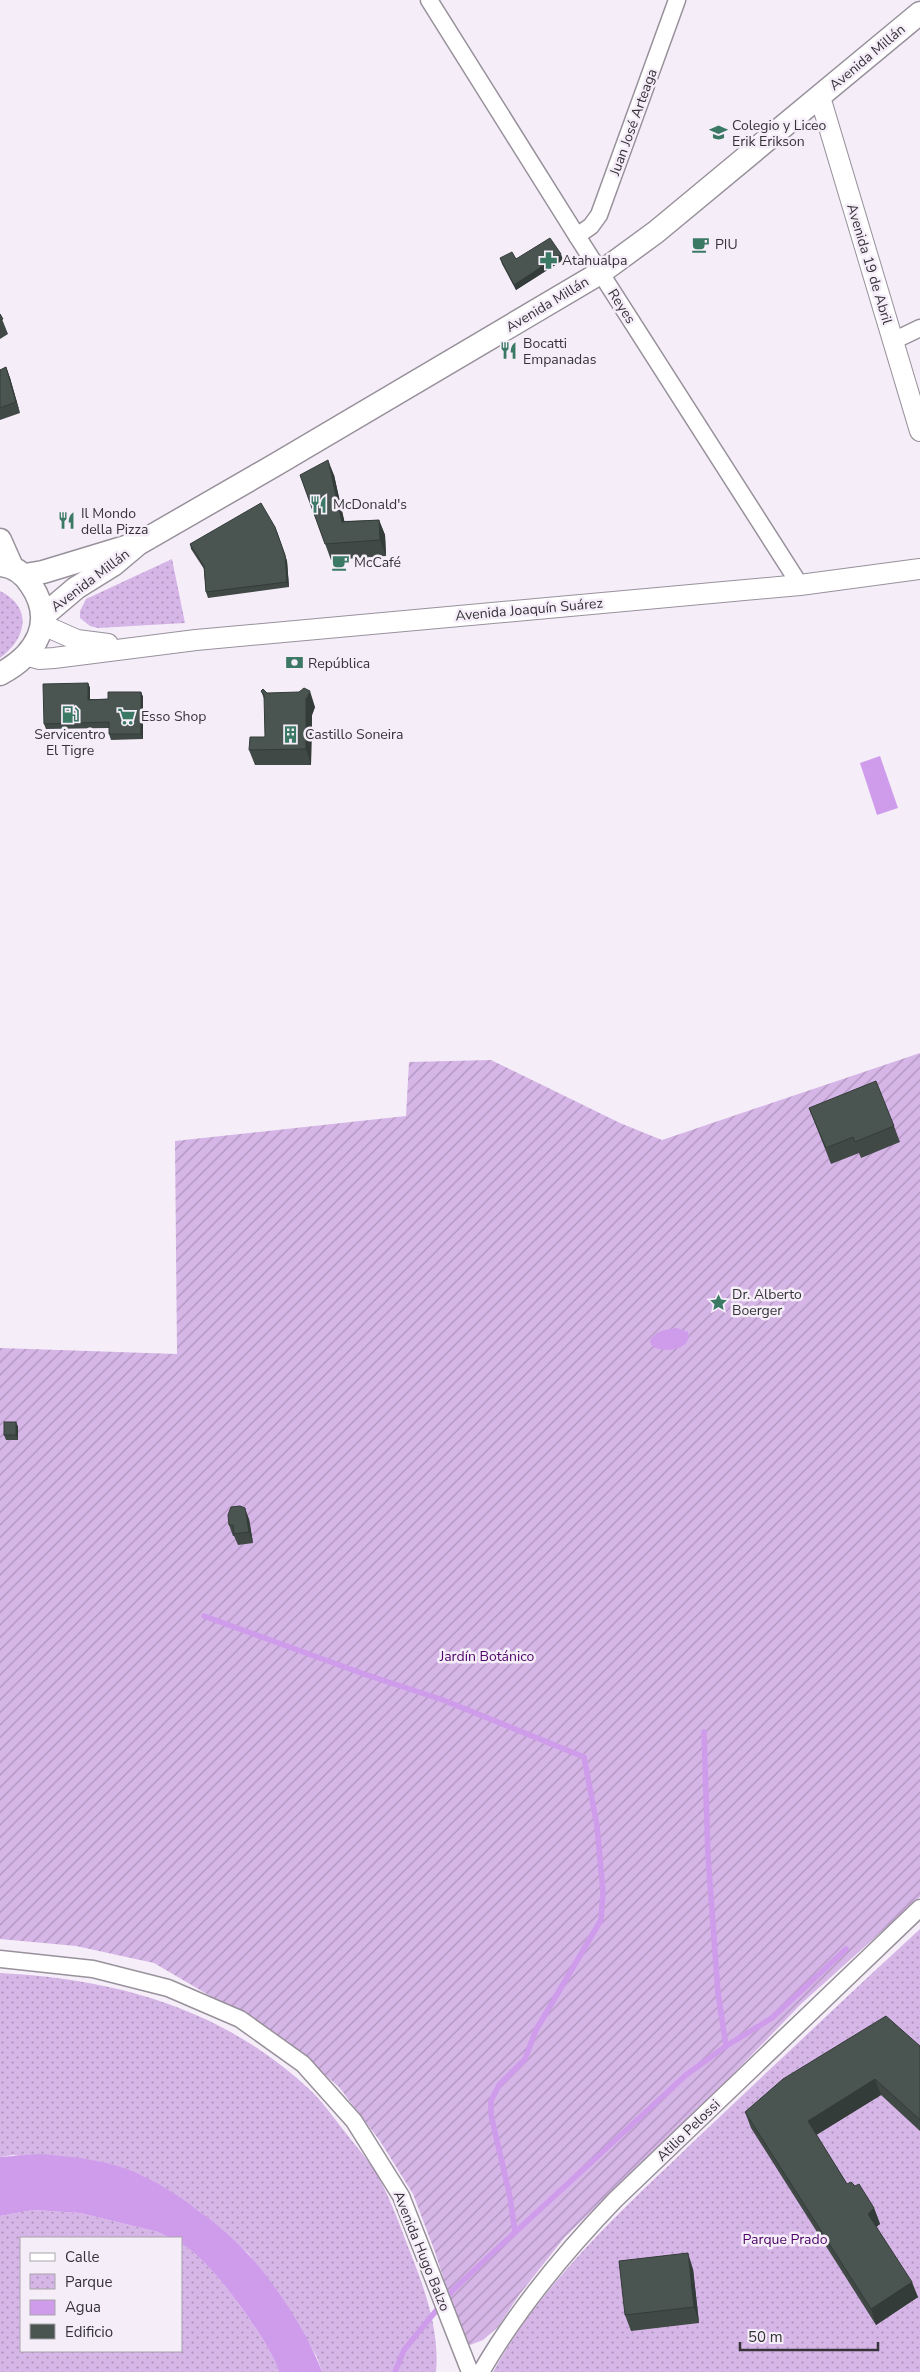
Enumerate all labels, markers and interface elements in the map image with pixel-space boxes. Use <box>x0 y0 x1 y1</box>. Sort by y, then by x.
street label: Avenida Millán <box>825 20 909 95</box>
street label: Juan José Arteaga <box>605 66 662 179</box>
place label: Colegio y Liceo Erik Erikson <box>732 116 827 151</box>
school or university icon: Colegio y Liceo Erik Erikson <box>708 123 728 143</box>
street label: Avenida 19 de Abril <box>842 202 897 328</box>
cafe icon: PIU <box>691 234 711 254</box>
place label: PIU <box>715 235 738 254</box>
pharmacy icon: Atahualpa <box>538 250 558 270</box>
place label: Atahualpa <box>562 251 627 270</box>
street label: Avenida Millán <box>502 272 592 337</box>
street label: Reyes <box>603 285 640 328</box>
place label: Bocatti Empanadas <box>523 334 597 369</box>
restaurant icon: Bocatti Empanadas <box>499 341 519 361</box>
restaurant icon: McDonald's <box>309 494 329 514</box>
place label: McDonald's <box>333 495 407 514</box>
place label: Il Mondo della Pizza <box>81 504 148 539</box>
restaurant icon: Il Mondo della Pizza <box>57 511 77 531</box>
street label: Avenida Millán <box>47 545 133 616</box>
cafe icon: McCafé <box>330 552 350 572</box>
place label: McCafé <box>354 553 401 572</box>
street label: Avenida Joaquín Suárez <box>454 594 604 625</box>
bank icon: República <box>284 653 304 673</box>
place label: República <box>308 654 370 673</box>
fuel station icon: Servicentro El Tigre <box>60 704 80 724</box>
supermarket icon: Esso Shop <box>117 706 137 726</box>
place label: Esso Shop <box>141 707 206 726</box>
building icon: Castillo Soneira <box>281 724 301 744</box>
place label: Servicentro El Tigre <box>34 725 106 760</box>
place label: Castillo Soneira <box>305 725 403 744</box>
place label: Dr. Alberto Boerger <box>732 1285 802 1320</box>
place icon: Dr. Alberto Boerger <box>708 1292 728 1312</box>
park label: Jardín Botánico <box>439 1647 535 1666</box>
street label: Atilio Pelossi <box>652 2095 724 2166</box>
street label: Avenida Hugo Balzo <box>389 2188 454 2314</box>
park label: Parque Prado <box>743 2230 828 2249</box>
legend <box>20 2237 182 2352</box>
text: Calle <box>65 2247 100 2267</box>
text: Parque <box>65 2272 113 2292</box>
text: Agua <box>65 2297 101 2317</box>
scale bar <box>740 2320 878 2352</box>
text: Edificio <box>65 2322 113 2342</box>
text: 50 m <box>748 2327 783 2347</box>

